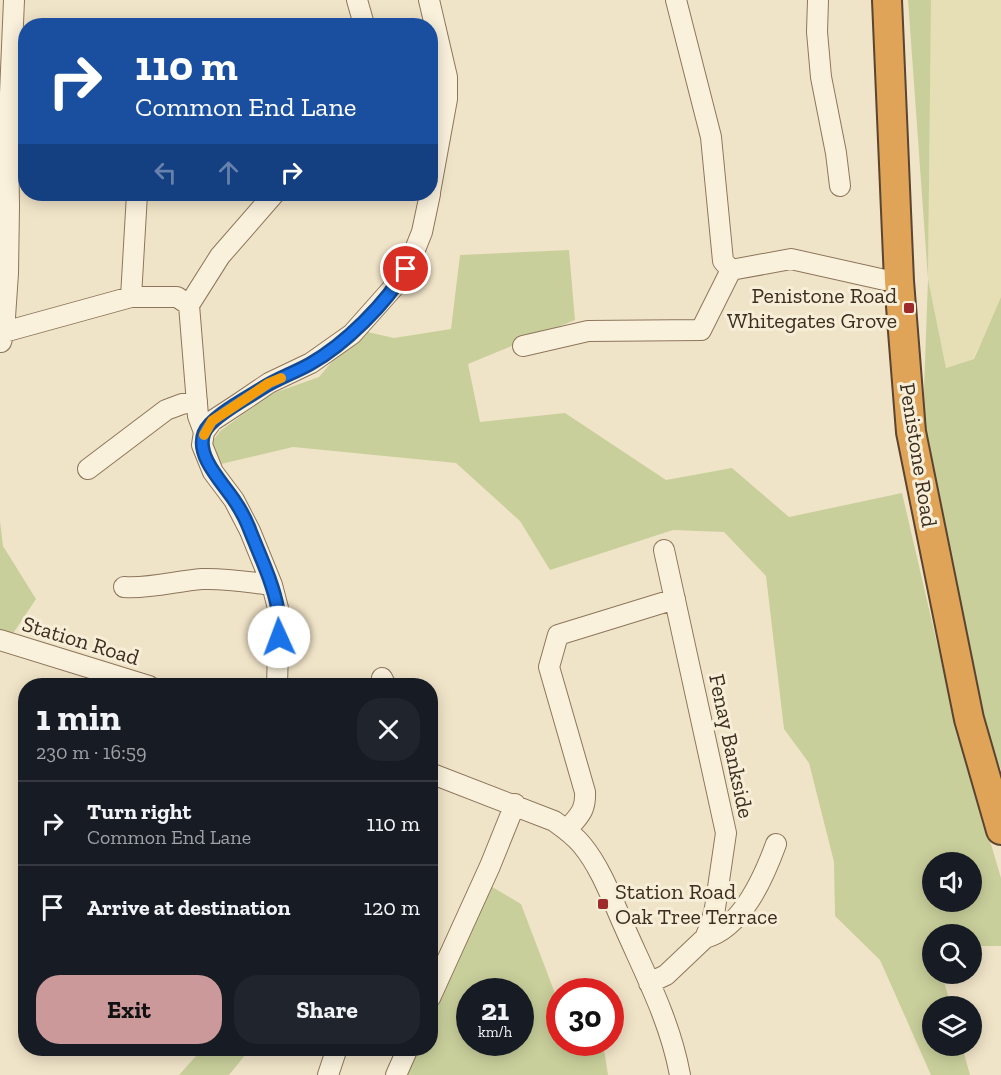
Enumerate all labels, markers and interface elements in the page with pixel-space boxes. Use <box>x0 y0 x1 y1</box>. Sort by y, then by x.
text: 110 m <box>135 40 238 91</box>
icon: right <box>36 42 114 120</box>
text: Common End Lane <box>135 91 357 123</box>
icon: left <box>149 156 182 189</box>
icon: ahead <box>212 156 245 189</box>
icon: right <box>275 156 308 189</box>
pin <box>380 243 431 294</box>
icon: arrive <box>389 252 422 285</box>
place label: Penistone Road Whitegates Grove <box>727 282 897 334</box>
marker: Penistone Road Whitegates Grove <box>902 301 916 315</box>
street label: Penistone Road <box>894 381 943 529</box>
position arrow <box>247 605 311 669</box>
street label: Station Road <box>19 610 143 671</box>
street label: Fenay Bankside <box>703 671 760 821</box>
text: 1 min <box>36 696 121 739</box>
button: close <box>357 698 420 761</box>
text: 230 m · 16:59 <box>36 740 147 764</box>
text: Turn right <box>87 798 191 825</box>
icon: right <box>36 807 69 840</box>
text: 110 m <box>366 810 420 837</box>
text: Common End Lane <box>87 825 251 849</box>
map controls <box>922 852 982 1056</box>
button: sound <box>922 852 982 912</box>
place label: Station Road Oak Tree Terrace <box>615 878 778 930</box>
icon: arrive <box>36 891 69 924</box>
text: Arrive at destination <box>87 894 290 921</box>
text: 120 m <box>364 894 420 921</box>
marker: Station Road Oak Tree Terrace <box>596 897 610 911</box>
button: search <box>922 924 982 984</box>
button: Exit <box>36 975 222 1044</box>
button: Share <box>234 975 420 1044</box>
speed limit sign: 30 <box>546 978 624 1056</box>
text: 21 <box>481 992 509 1028</box>
button: layers <box>922 996 982 1056</box>
text: km/h <box>478 1023 512 1041</box>

